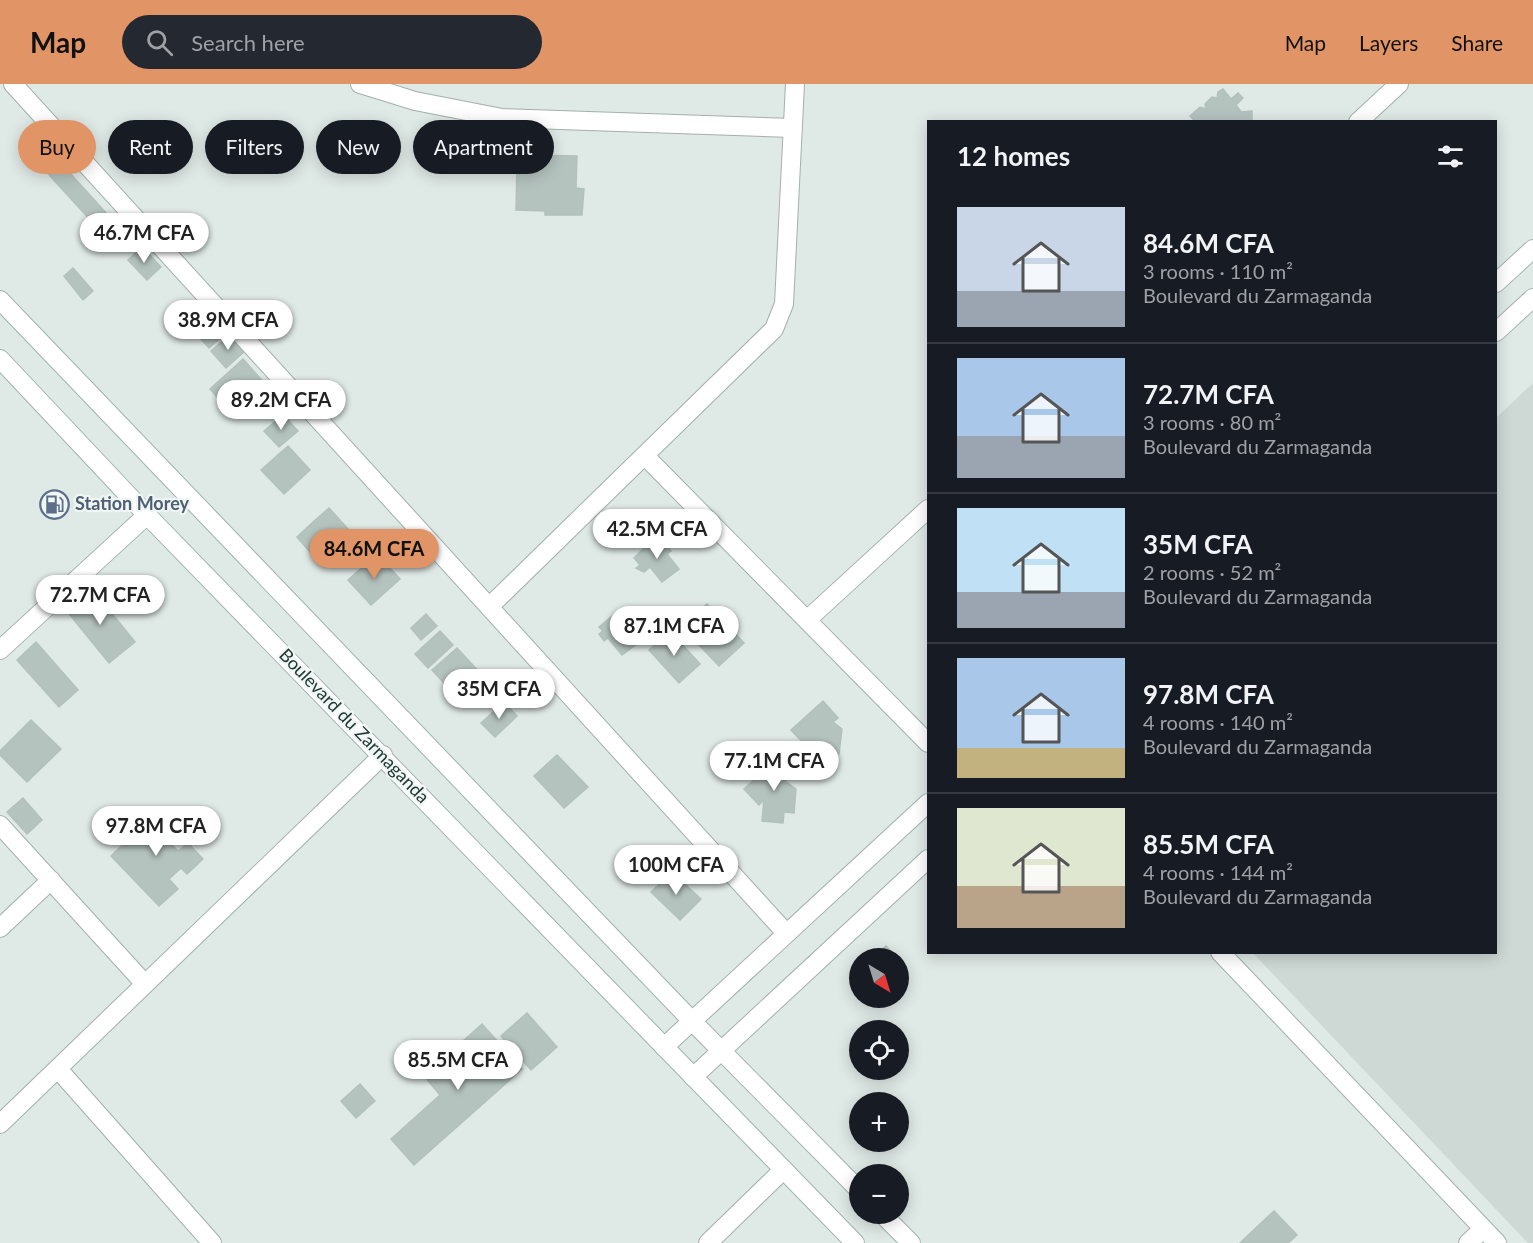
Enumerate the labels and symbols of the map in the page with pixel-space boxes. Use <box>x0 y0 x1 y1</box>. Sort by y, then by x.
pin: 46.7M CFA <box>75 213 213 264</box>
pin: 38.9M CFA <box>159 300 297 351</box>
pin: 89.2M CFA <box>212 380 350 431</box>
fuel station icon: Station Morey <box>38 488 70 520</box>
place label: Station Morey <box>75 492 190 514</box>
pin: 42.5M CFA <box>588 509 726 560</box>
pin: 84.6M CFA <box>305 529 443 580</box>
pin: 72.7M CFA <box>31 575 169 626</box>
pin: 87.1M CFA <box>605 606 743 657</box>
street label: Boulevard du Zarmaganda <box>275 643 434 807</box>
pin: 35M CFA <box>444 669 554 720</box>
pin: 77.1M CFA <box>705 741 843 792</box>
pin: 97.8M CFA <box>87 806 225 857</box>
pin: 100M CFA <box>614 845 738 896</box>
north arrow <box>849 948 909 1008</box>
pin: 85.5M CFA <box>389 1040 527 1091</box>

